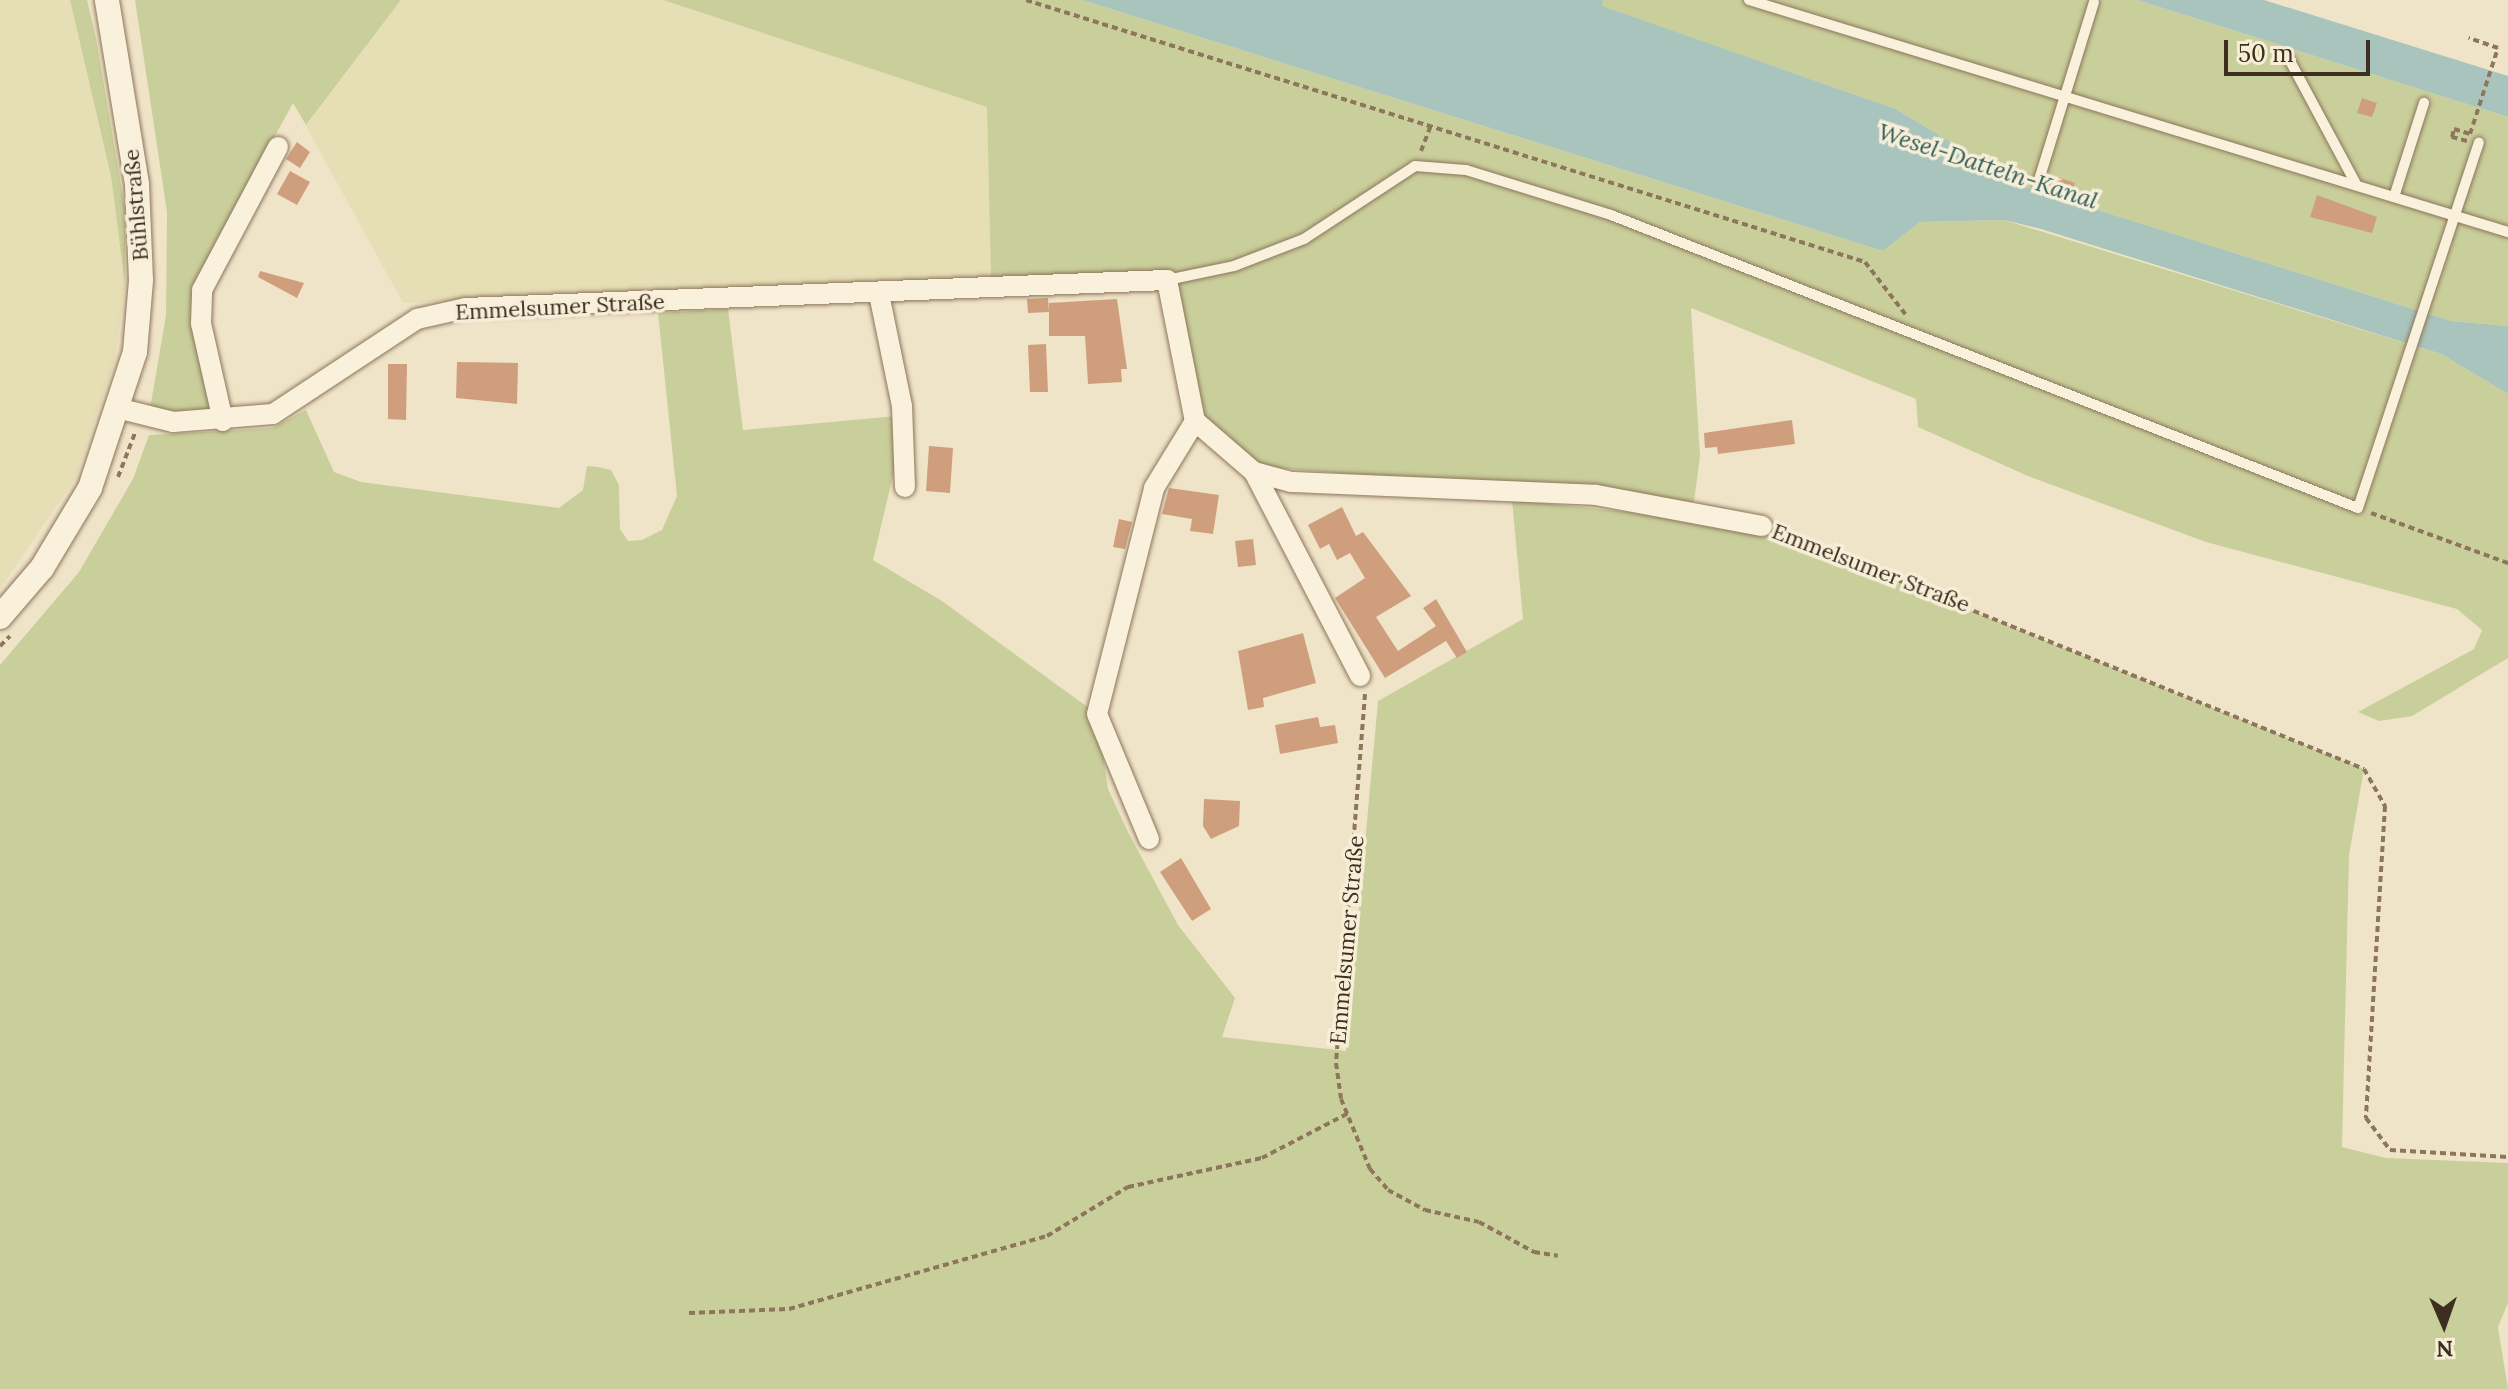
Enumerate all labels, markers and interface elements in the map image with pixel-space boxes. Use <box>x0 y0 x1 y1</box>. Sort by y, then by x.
scale bar <box>2228 24 2374 74</box>
text: 50 m <box>2238 38 2294 69</box>
water label: Wesel-Datteln-Kanal <box>1874 117 2102 215</box>
street label: Bühlstraße <box>118 148 154 262</box>
street label: Emmelsumer Straße <box>455 288 665 326</box>
street label: Emmelsumer Straße <box>1768 518 1974 618</box>
street label: Emmelsumer Straße <box>1325 834 1369 1046</box>
north arrow <box>2404 1285 2484 1365</box>
text: N <box>2436 1335 2454 1363</box>

